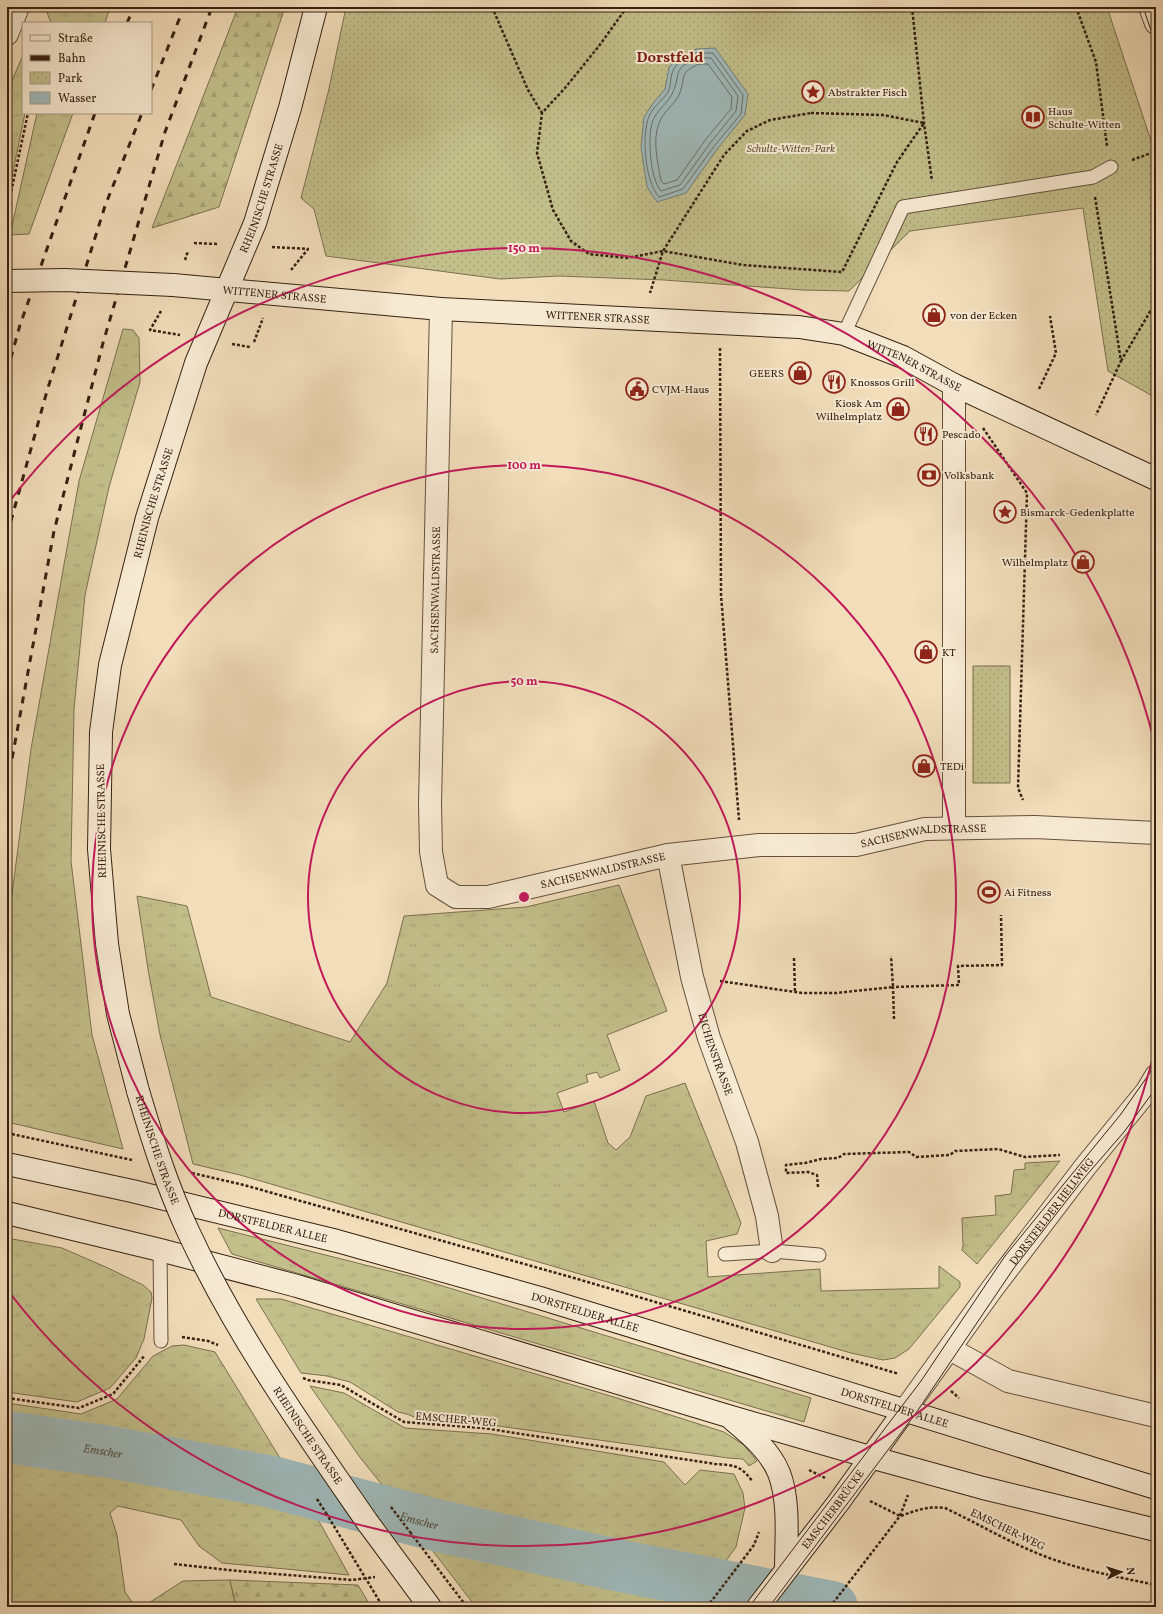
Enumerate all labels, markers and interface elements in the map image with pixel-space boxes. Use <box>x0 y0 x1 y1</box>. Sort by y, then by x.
legend <box>22 22 152 114</box>
text: Straße <box>58 31 93 47</box>
district label: Dorstfeld <box>637 48 703 69</box>
text: Bahn <box>58 51 86 67</box>
text: Park <box>58 71 83 87</box>
place icon: Abstrakter Fisch <box>800 79 826 105</box>
place label: Abstrakter Fisch <box>828 86 908 101</box>
text: Wasser <box>58 91 96 107</box>
library icon: Haus Schulte-Witten <box>1020 104 1046 130</box>
place label: Haus Schulte-Witten <box>1048 105 1121 133</box>
street label: RHEINISCHE STRASSE <box>237 142 288 256</box>
park label: Schulte-Witten-Park <box>747 142 835 157</box>
text: 150 m <box>508 241 540 257</box>
street label: WITTENER STRASSE <box>222 283 327 308</box>
shop icon: von der Ecken <box>921 302 947 328</box>
street label: WITTENER STRASSE <box>545 308 650 329</box>
place label: von der Ecken <box>950 309 1018 324</box>
street label: WITTENER STRASSE <box>864 337 964 397</box>
shop icon: GEERS <box>787 360 813 386</box>
place label: GEERS <box>749 367 784 382</box>
restaurant icon: Knossos Grill <box>821 369 847 395</box>
public building icon: CVJM-Haus <box>624 376 650 402</box>
place label: Knossos Grill <box>850 376 915 391</box>
place label: CVJM-Haus <box>652 383 710 398</box>
shop icon: Kiosk Am Wilhelmplatz <box>885 396 911 422</box>
place label: Kiosk Am Wilhelmplatz <box>816 397 882 425</box>
restaurant icon: Pescado <box>913 421 939 447</box>
place label: Pescado <box>942 428 981 443</box>
street label: RHEINISCHE STRASSE <box>131 446 178 560</box>
text: 100 m <box>507 458 541 474</box>
bank icon: Volksbank <box>916 462 942 488</box>
place label: Volksbank <box>944 469 994 484</box>
place icon: Bismarck-Gedenkplatte <box>992 499 1018 525</box>
place label: Bismarck-Gedenkplatte <box>1020 506 1134 521</box>
street label: SACHSENWALDSTRASSE <box>428 526 445 654</box>
shop icon: Wilhelmplatz <box>1070 549 1096 575</box>
place label: Wilhelmplatz <box>1002 556 1068 571</box>
shop icon: KT <box>913 639 939 665</box>
place label: KT <box>942 646 956 661</box>
text: 50 m <box>510 674 538 690</box>
shop icon: TEDi <box>911 753 937 779</box>
place label: TEDi <box>940 760 964 775</box>
street label: RHEINISCHE STRASSE <box>94 763 111 878</box>
street label: SACHSENWALDSTRASSE <box>859 822 987 853</box>
street label: SACHSENWALDSTRASSE <box>539 850 667 893</box>
sports icon: Ai Fitness <box>976 879 1002 905</box>
place label: Ai Fitness <box>1004 886 1052 901</box>
centre of rings <box>517 890 531 904</box>
street label: EICHENSTRASSE <box>693 1011 736 1098</box>
street label: RHEINISCHE STRASSE <box>131 1094 182 1208</box>
street label: DORSTFELDER HELLWEG <box>1007 1155 1098 1269</box>
street label: DORSTFELDER ALLEE <box>216 1206 329 1248</box>
street label: DORSTFELDER ALLEE <box>529 1290 641 1337</box>
street label: RHEINISCHE STRASSE <box>269 1384 345 1488</box>
street label: DORSTFELDER ALLEE <box>839 1385 950 1433</box>
street label: EMSCHER-WEG <box>415 1409 497 1432</box>
water label: Emscher <box>82 1441 124 1463</box>
street label: EMSCHERBRÜCKE <box>799 1467 869 1553</box>
street label: EMSCHER-WEG <box>967 1506 1047 1555</box>
water label: Emscher <box>398 1509 440 1535</box>
north arrow <box>1101 1552 1141 1592</box>
text: N <box>1122 1567 1137 1576</box>

